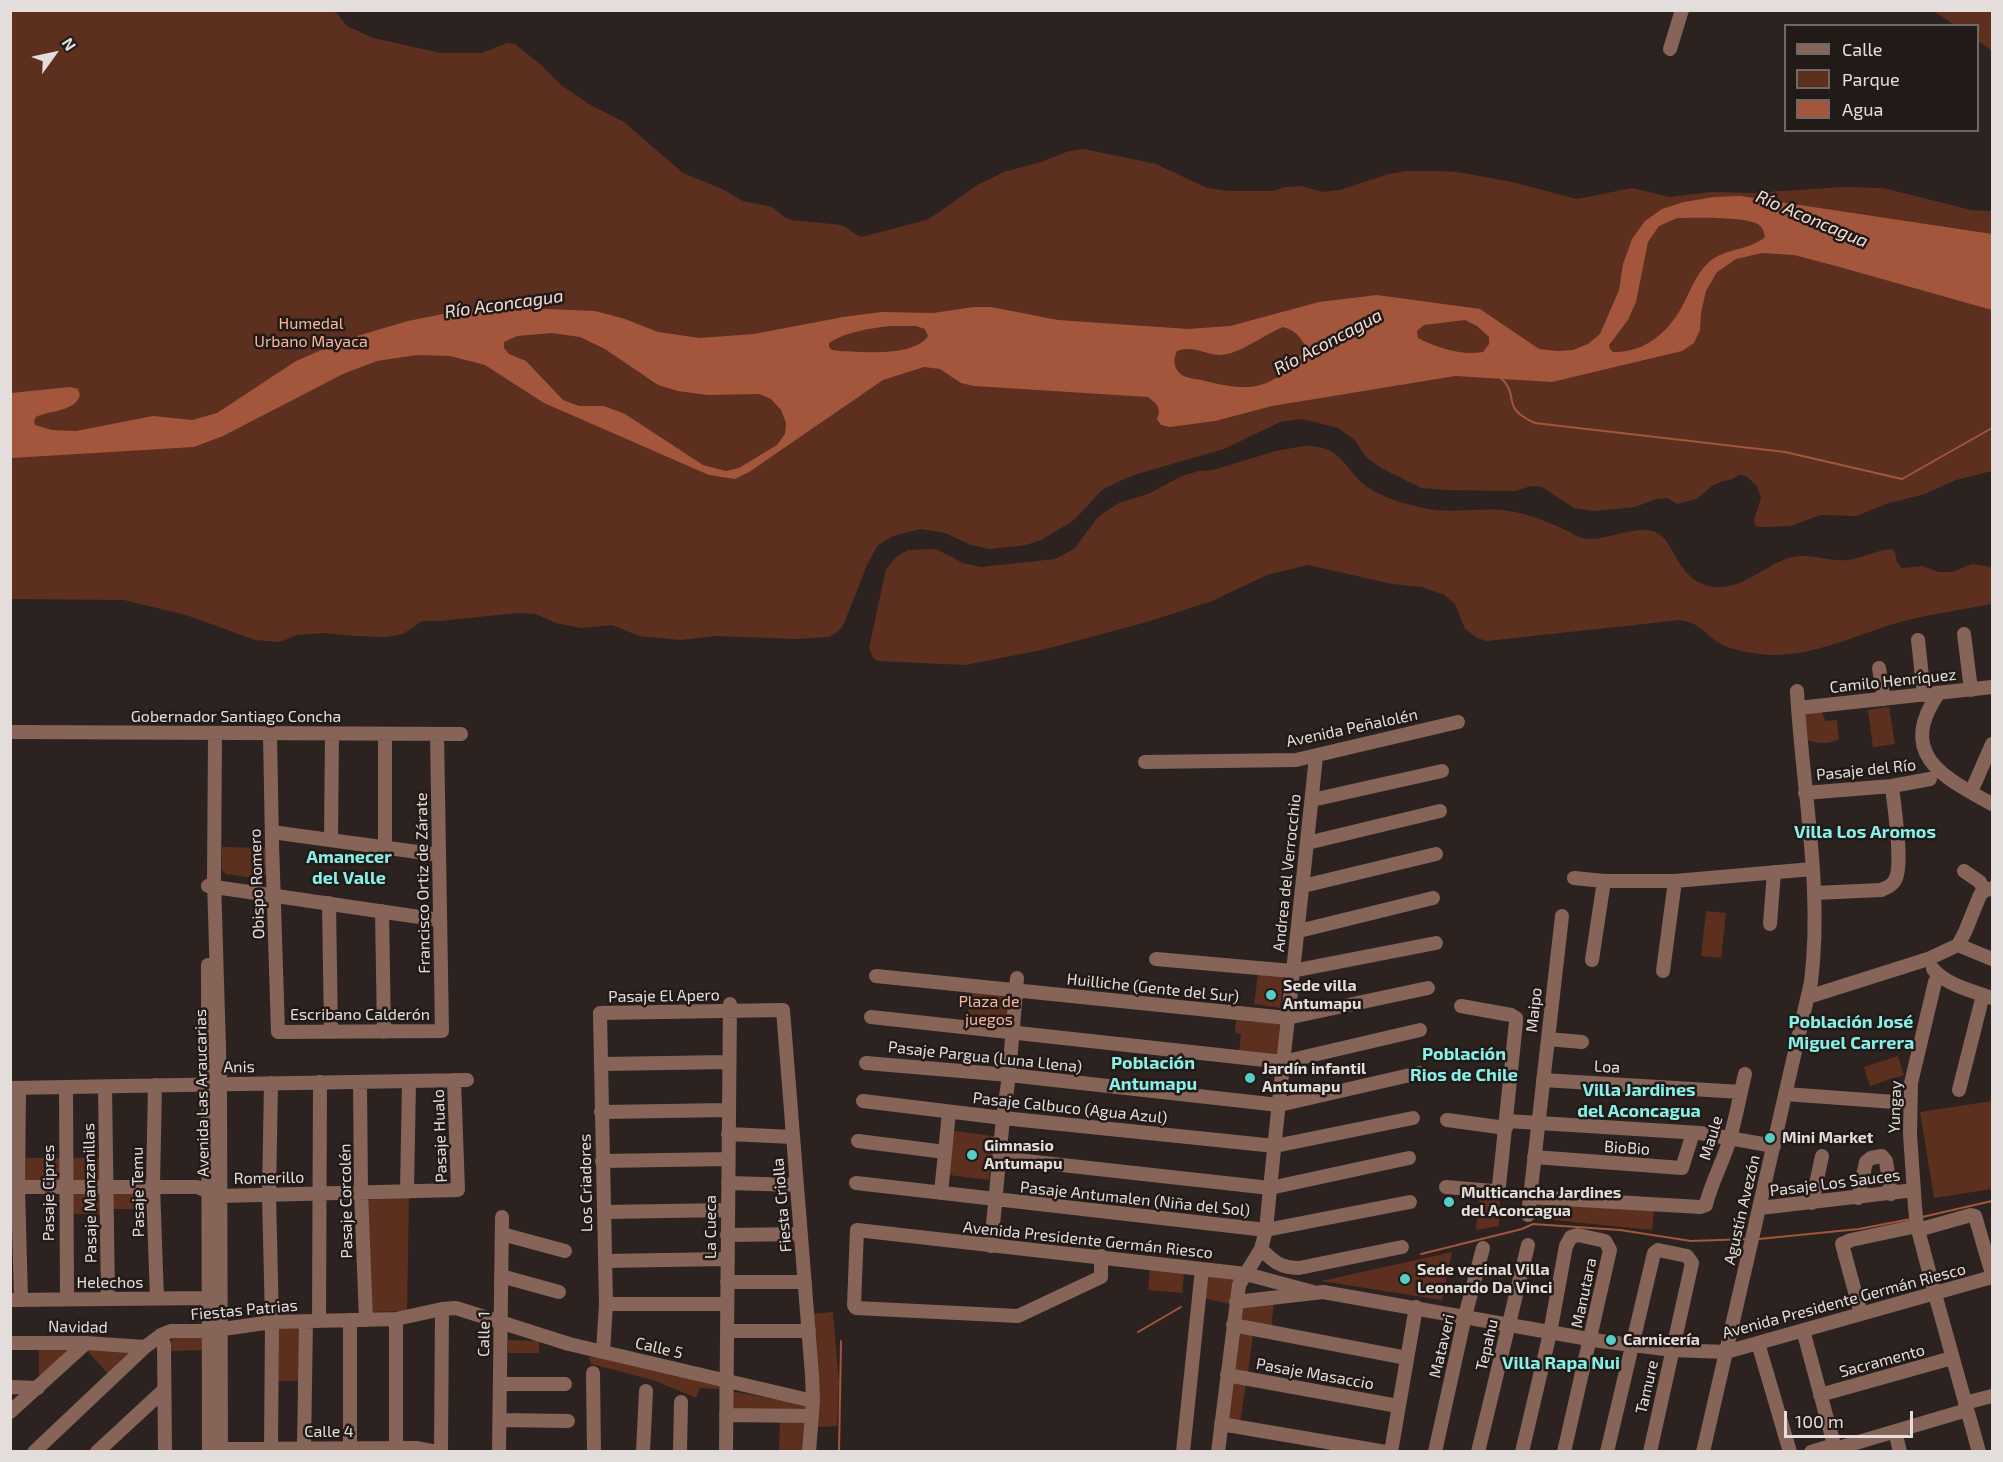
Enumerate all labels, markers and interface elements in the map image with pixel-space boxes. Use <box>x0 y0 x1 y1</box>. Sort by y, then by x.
north arrow <box>24 24 84 84</box>
legend <box>1784 24 1979 132</box>
text: N <box>58 34 81 54</box>
text: Calle <box>1842 38 1883 60</box>
text: Parque <box>1842 68 1900 90</box>
text: Agua <box>1842 98 1883 120</box>
water label: Río Aconcagua <box>1753 186 1871 252</box>
water label: Río Aconcagua <box>443 285 565 323</box>
water label: Río Aconcagua <box>1270 304 1386 380</box>
park label: Humedal Urbano Mayaca <box>254 314 368 352</box>
street label: Camilo Henríquez <box>1829 665 1957 697</box>
street label: Avenida Peñalolén <box>1285 705 1419 751</box>
street label: Gobernador Santiago Concha <box>131 707 341 727</box>
street label: Pasaje del Río <box>1815 755 1917 785</box>
street label: Francisco Ortiz de Zárate <box>412 792 434 974</box>
street label: Andrea del Verrocchio <box>1269 793 1305 953</box>
district label: Villa Los Aromos <box>1794 821 1936 843</box>
street label: Obispo Romero <box>245 828 269 940</box>
district label: Amanecer del Valle <box>306 846 392 888</box>
street label: Huilliche (Gente del Sur) <box>1066 969 1240 1007</box>
place label: Sede villa Antumapu <box>1283 976 1361 1014</box>
street label: Pasaje El Apero <box>608 985 720 1007</box>
street label: Maipo <box>1522 987 1546 1033</box>
marker: Sede villa Antumapu <box>1264 988 1278 1002</box>
park label: Plaza de juegos <box>958 992 1020 1030</box>
street label: Escribano Calderón <box>290 1005 430 1025</box>
street label: Avenida Las Araucarias <box>191 1009 213 1177</box>
district label: Población José Miguel Carrera <box>1788 1011 1914 1054</box>
street label: Pasaje Pargua (Luna Llena) <box>887 1037 1083 1077</box>
district label: Población Rios de Chile <box>1410 1043 1518 1086</box>
district label: Población Antumapu <box>1109 1052 1197 1094</box>
street label: Anis <box>223 1057 255 1077</box>
street label: Loa <box>1593 1057 1621 1077</box>
place label: Jardín infantil Antumapu <box>1262 1059 1366 1097</box>
marker: Jardín infantil Antumapu <box>1243 1071 1257 1085</box>
district label: Villa Jardines del Aconcagua <box>1577 1079 1701 1122</box>
street label: Yungay <box>1884 1080 1906 1134</box>
street label: Pasaje Calbuco (Agua Azul) <box>972 1088 1168 1128</box>
street label: Pasaje Hualo <box>429 1089 451 1183</box>
street label: Maule <box>1695 1114 1727 1162</box>
street label: Pasaje Manzanillas <box>79 1123 101 1263</box>
place label: Mini Market <box>1782 1128 1873 1148</box>
marker: Mini Market <box>1763 1131 1777 1145</box>
street label: Los Criadores <box>576 1134 596 1232</box>
place label: Gimnasio Antumapu <box>984 1136 1062 1174</box>
street label: BioBio <box>1603 1137 1651 1159</box>
street label: Pasaje Corcolén <box>335 1143 357 1259</box>
street label: Pasaje Cipres <box>39 1145 59 1241</box>
street label: Pasaje Temu <box>128 1147 148 1237</box>
marker: Gimnasio Antumapu <box>965 1148 979 1162</box>
street label: Agustín Avezón <box>1720 1153 1764 1267</box>
street label: Fiesta Criolla <box>768 1157 796 1253</box>
street label: Pasaje Los Sauces <box>1769 1165 1901 1201</box>
street label: Romerillo <box>234 1168 304 1188</box>
street label: Pasaje Antumalen (Niña del Sol) <box>1019 1177 1251 1221</box>
place label: Multicancha Jardines del Aconcagua <box>1461 1183 1621 1221</box>
street label: La Cueca <box>701 1195 721 1259</box>
marker: Multicancha Jardines del Aconcagua <box>1442 1195 1456 1209</box>
street label: Avenida Presidente Germán Riesco <box>962 1217 1214 1263</box>
street label: Manutara <box>1567 1256 1601 1330</box>
street label: Avenida Presidente Germán Riesco <box>1720 1259 1968 1343</box>
place label: Sede vecinal Villa Leonardo Da Vinci <box>1417 1260 1552 1298</box>
marker: Sede vecinal Villa Leonardo Da Vinci <box>1398 1272 1412 1286</box>
street label: Helechos <box>77 1273 143 1293</box>
street label: Fiestas Patrias <box>190 1296 298 1324</box>
street label: Calle 1 <box>474 1311 494 1357</box>
street label: Mataveri <box>1425 1312 1459 1380</box>
street label: Navidad <box>48 1317 108 1337</box>
street label: Tepahu <box>1472 1317 1502 1373</box>
place label: Carnicería <box>1623 1330 1700 1350</box>
street label: Calle 5 <box>633 1333 685 1363</box>
marker: Carnicería <box>1604 1333 1618 1347</box>
street label: Sacramento <box>1837 1340 1927 1382</box>
district label: Villa Rapa Nui <box>1502 1352 1620 1374</box>
street label: Pasaje Masaccio <box>1254 1354 1376 1394</box>
street label: Tamure <box>1632 1358 1662 1416</box>
scale bar <box>1787 1399 1916 1437</box>
text: 100 m <box>1795 1410 1844 1432</box>
street label: Calle 4 <box>304 1422 354 1442</box>

